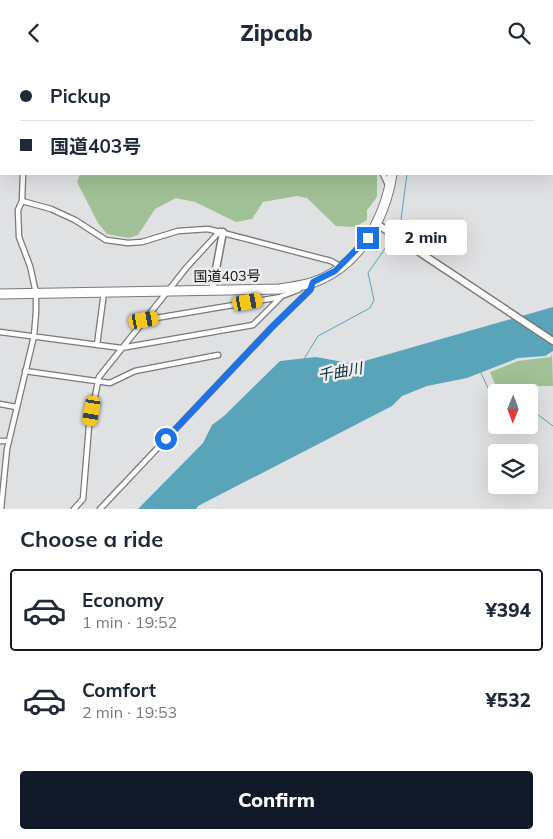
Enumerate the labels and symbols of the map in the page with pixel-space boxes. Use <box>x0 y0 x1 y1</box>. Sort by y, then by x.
callout: 2 min <box>386 221 468 255</box>
route end <box>357 227 379 249</box>
street label: 国道403号 <box>193 266 261 286</box>
car <box>231 292 264 312</box>
car <box>127 310 160 330</box>
water label: 千曲川 <box>316 358 366 385</box>
north arrow <box>488 384 538 434</box>
car <box>82 395 101 427</box>
route start <box>155 428 177 450</box>

